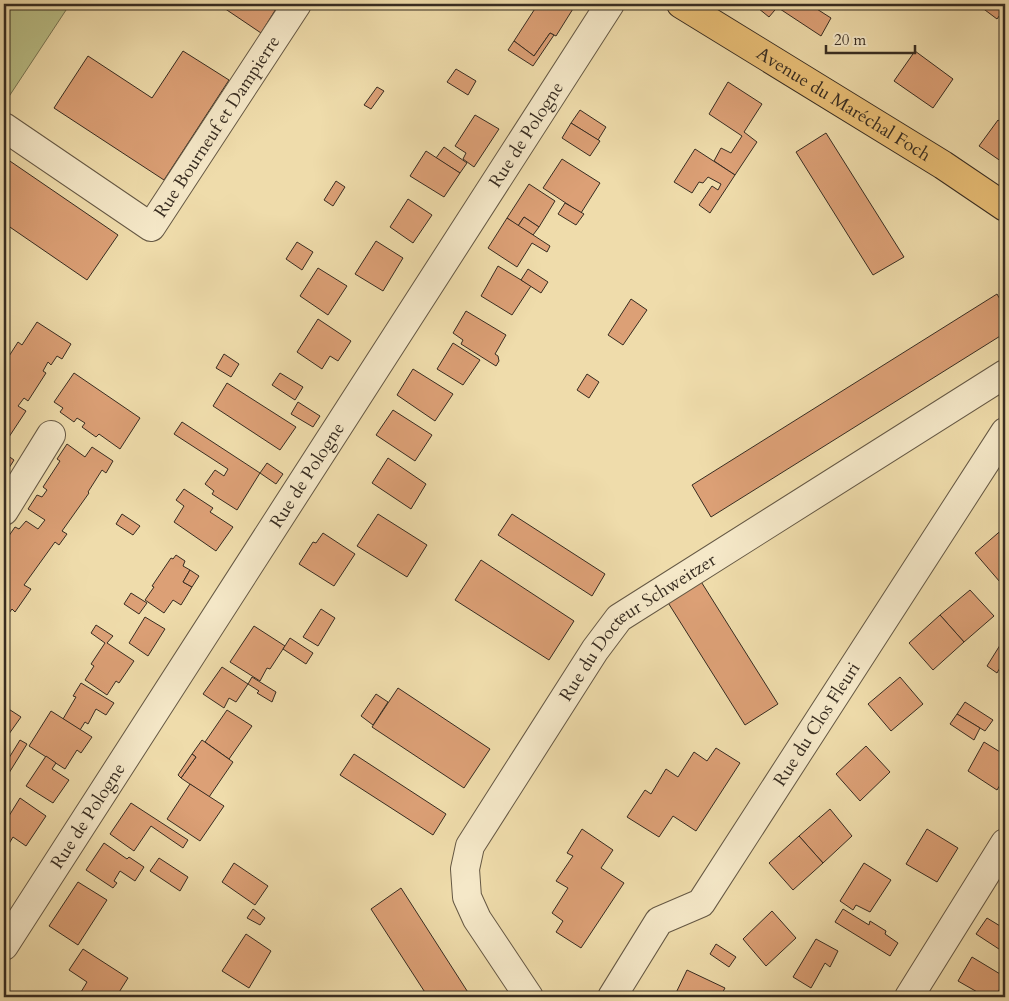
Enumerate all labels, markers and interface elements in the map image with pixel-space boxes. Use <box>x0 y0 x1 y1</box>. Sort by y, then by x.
scale bar <box>826 22 915 54</box>
text: 20 m <box>834 30 866 50</box>
street label: Rue Bourneuf et Dampierre <box>148 31 286 223</box>
street label: Avenue du Maréchal Foch <box>751 41 936 168</box>
street label: Rue de Pologne <box>483 77 570 192</box>
street label: Rue de Pologne <box>264 418 351 533</box>
street label: Rue du Docteur Schweitzer <box>553 548 721 706</box>
street label: Rue du Clos Fleuri <box>768 657 866 791</box>
street label: Rue de Pologne <box>45 758 132 874</box>

